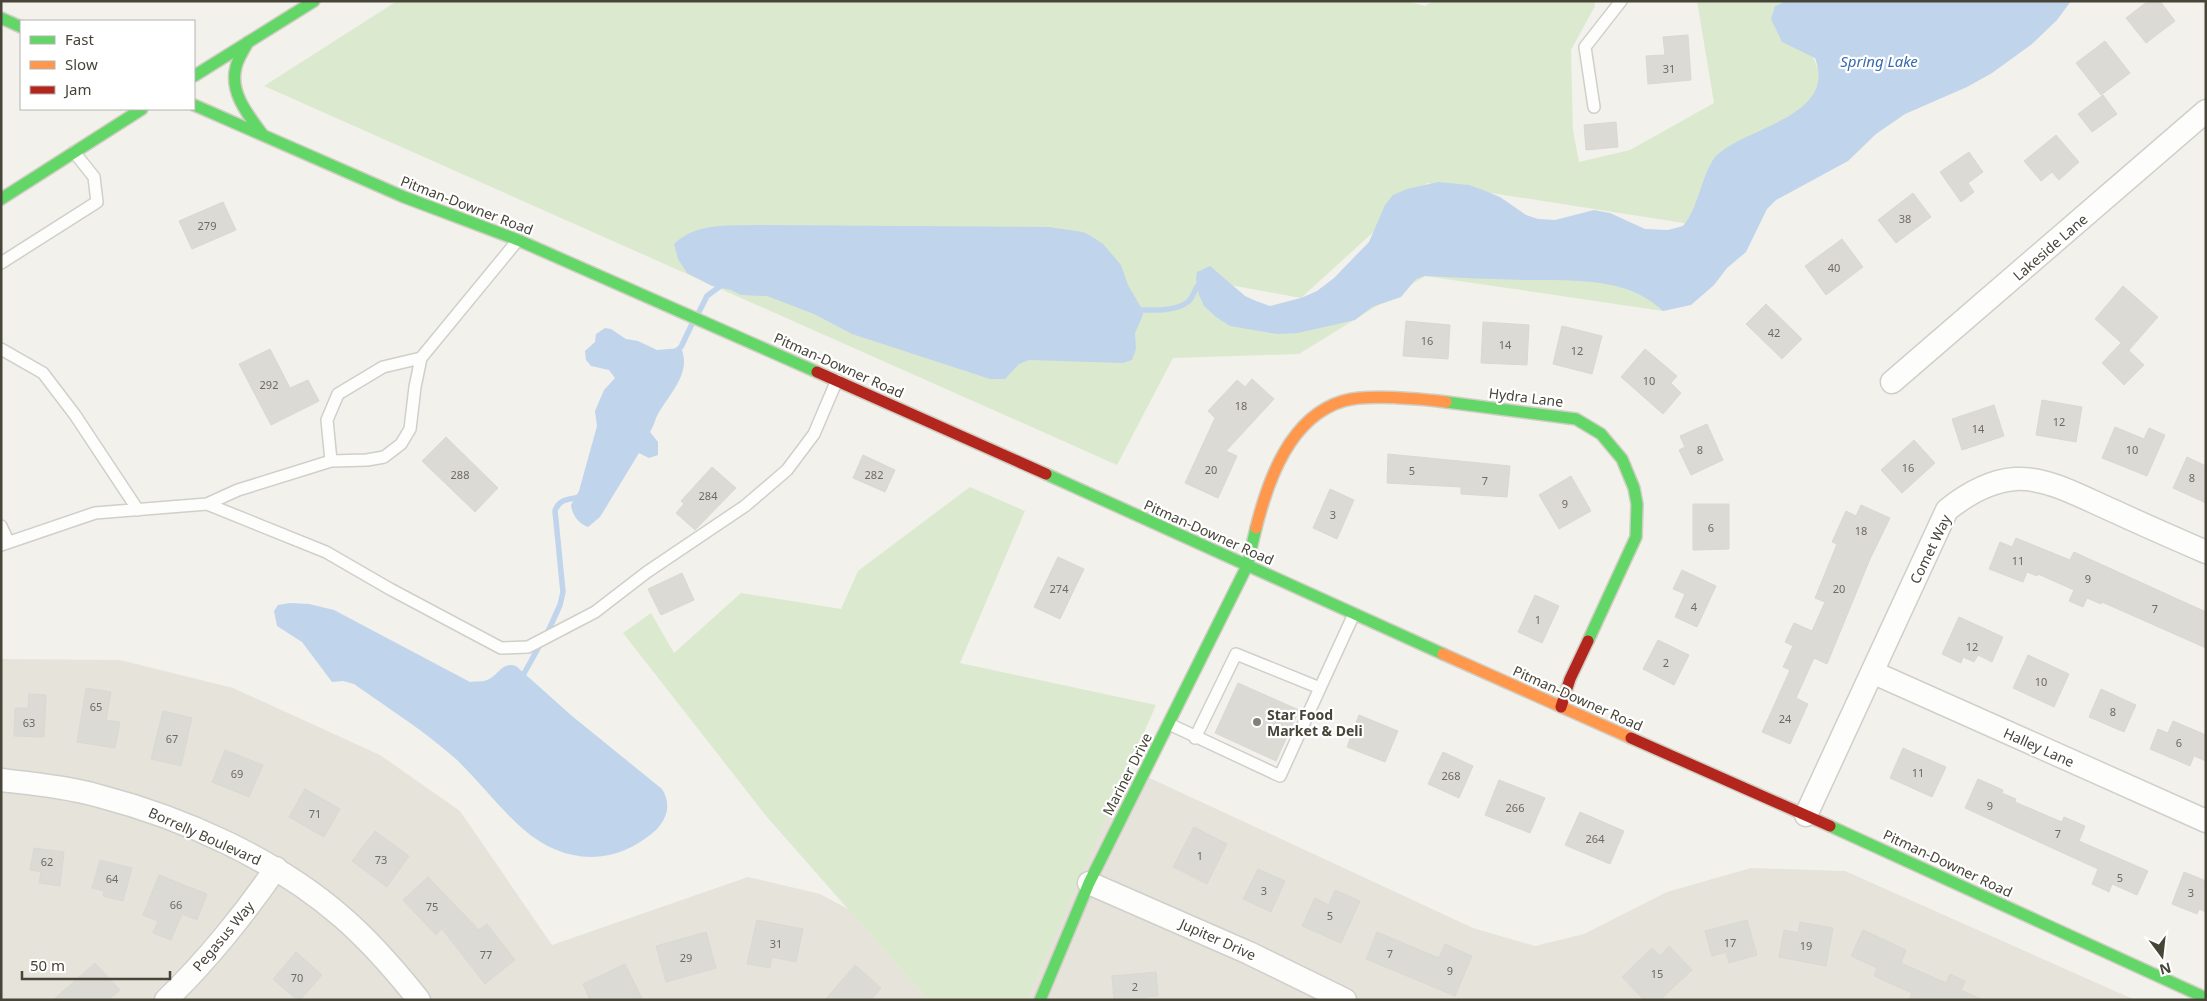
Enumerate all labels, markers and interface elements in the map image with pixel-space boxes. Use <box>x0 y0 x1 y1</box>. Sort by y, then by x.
legend <box>20 20 195 110</box>
text: Fast <box>65 29 94 49</box>
water label: Spring Lake <box>1840 51 1918 71</box>
text: Slow <box>65 54 98 74</box>
house number: 31 <box>1663 61 1675 76</box>
text: Jam <box>63 79 92 99</box>
street label: Pitman-Downer Road <box>398 171 536 239</box>
street label: Lakeside Lane <box>2009 209 2091 285</box>
house number: 38 <box>1899 211 1911 226</box>
house number: 279 <box>198 218 216 233</box>
house number: 40 <box>1828 260 1840 275</box>
house number: 42 <box>1768 325 1780 340</box>
street label: Pitman-Downer Road <box>771 328 907 402</box>
house number: 16 <box>1421 333 1433 348</box>
house number: 14 <box>1499 337 1512 352</box>
house number: 12 <box>1571 343 1583 358</box>
house number: 10 <box>1643 373 1655 388</box>
house number: 292 <box>260 377 278 392</box>
street label: Hydra Lane <box>1488 383 1564 411</box>
house number: 18 <box>1235 398 1247 413</box>
house number: 12 <box>2053 414 2065 429</box>
house number: 14 <box>1972 421 1985 436</box>
house number: 8 <box>1697 442 1703 457</box>
house number: 10 <box>2126 442 2138 457</box>
house number: 16 <box>1902 460 1914 475</box>
house number: 20 <box>1205 462 1217 477</box>
house number: 5 <box>1409 463 1415 478</box>
house number: 288 <box>451 467 469 482</box>
house number: 282 <box>865 467 883 482</box>
house number: 8 <box>2189 470 2195 485</box>
house number: 7 <box>1482 473 1488 488</box>
house number: 284 <box>699 488 718 503</box>
street label: Pitman-Downer Road <box>1141 495 1277 569</box>
house number: 9 <box>1562 496 1568 511</box>
house number: 3 <box>1330 507 1336 522</box>
street label: Comet Way <box>1905 510 1955 587</box>
house number: 6 <box>1708 520 1714 535</box>
house number: 18 <box>1855 523 1867 538</box>
house number: 11 <box>2012 553 2024 568</box>
house number: 9 <box>2085 571 2091 586</box>
house number: 274 <box>1050 581 1069 596</box>
house number: 20 <box>1833 581 1845 596</box>
house number: 4 <box>1691 599 1698 614</box>
house number: 7 <box>2152 601 2158 616</box>
house number: 1 <box>1535 612 1541 627</box>
house number: 12 <box>1966 639 1978 654</box>
house number: 2 <box>1663 655 1669 670</box>
street label: Pitman-Downer Road <box>1510 661 1646 735</box>
house number: 10 <box>2035 674 2047 689</box>
house number: 65 <box>90 699 102 714</box>
house number: 8 <box>2110 704 2116 719</box>
place label: Star Food Market & Deli <box>1267 705 1363 740</box>
house number: 24 <box>1779 711 1792 726</box>
house number: 63 <box>23 715 35 730</box>
marker: Star Food Market & Deli <box>1251 716 1263 728</box>
street label: Halley Lane <box>2001 723 2077 771</box>
street label: Mariner Drive <box>1098 729 1156 819</box>
house number: 67 <box>166 731 178 746</box>
house number: 6 <box>2176 735 2182 750</box>
house number: 11 <box>1912 765 1924 780</box>
house number: 69 <box>231 766 243 781</box>
house number: 268 <box>1442 768 1460 783</box>
house number: 9 <box>1987 798 1993 813</box>
house number: 266 <box>1506 800 1524 815</box>
street label: Borrelly Boulevard <box>146 803 264 869</box>
house number: 71 <box>309 806 321 821</box>
street label: Pitman-Downer Road <box>1880 825 2016 901</box>
house number: 7 <box>2055 826 2061 841</box>
house number: 264 <box>1586 831 1605 846</box>
house number: 1 <box>1197 848 1203 863</box>
house number: 73 <box>375 852 387 867</box>
house number: 62 <box>41 854 53 869</box>
house number: 5 <box>2117 870 2123 885</box>
house number: 64 <box>106 871 119 886</box>
house number: 3 <box>1261 883 1267 898</box>
house number: 3 <box>2188 885 2194 900</box>
street label: Pegasus Way <box>188 896 259 975</box>
house number: 66 <box>170 897 182 912</box>
house number: 75 <box>426 899 438 914</box>
house number: 5 <box>1327 908 1333 923</box>
street label: Jupiter Drive <box>1175 913 1259 964</box>
north arrow <box>2137 931 2187 981</box>
house number: 17 <box>1724 935 1736 950</box>
house number: 31 <box>770 936 782 951</box>
house number: 19 <box>1800 938 1812 953</box>
house number: 7 <box>1387 946 1393 961</box>
house number: 77 <box>480 947 492 962</box>
scale bar <box>22 948 170 980</box>
house number: 29 <box>680 950 692 965</box>
text: 50 m <box>30 955 65 975</box>
text: N <box>2158 958 2173 980</box>
house number: 9 <box>1447 963 1453 978</box>
house number: 15 <box>1651 966 1663 981</box>
house number: 70 <box>291 970 303 985</box>
house number: 2 <box>1132 979 1138 994</box>

